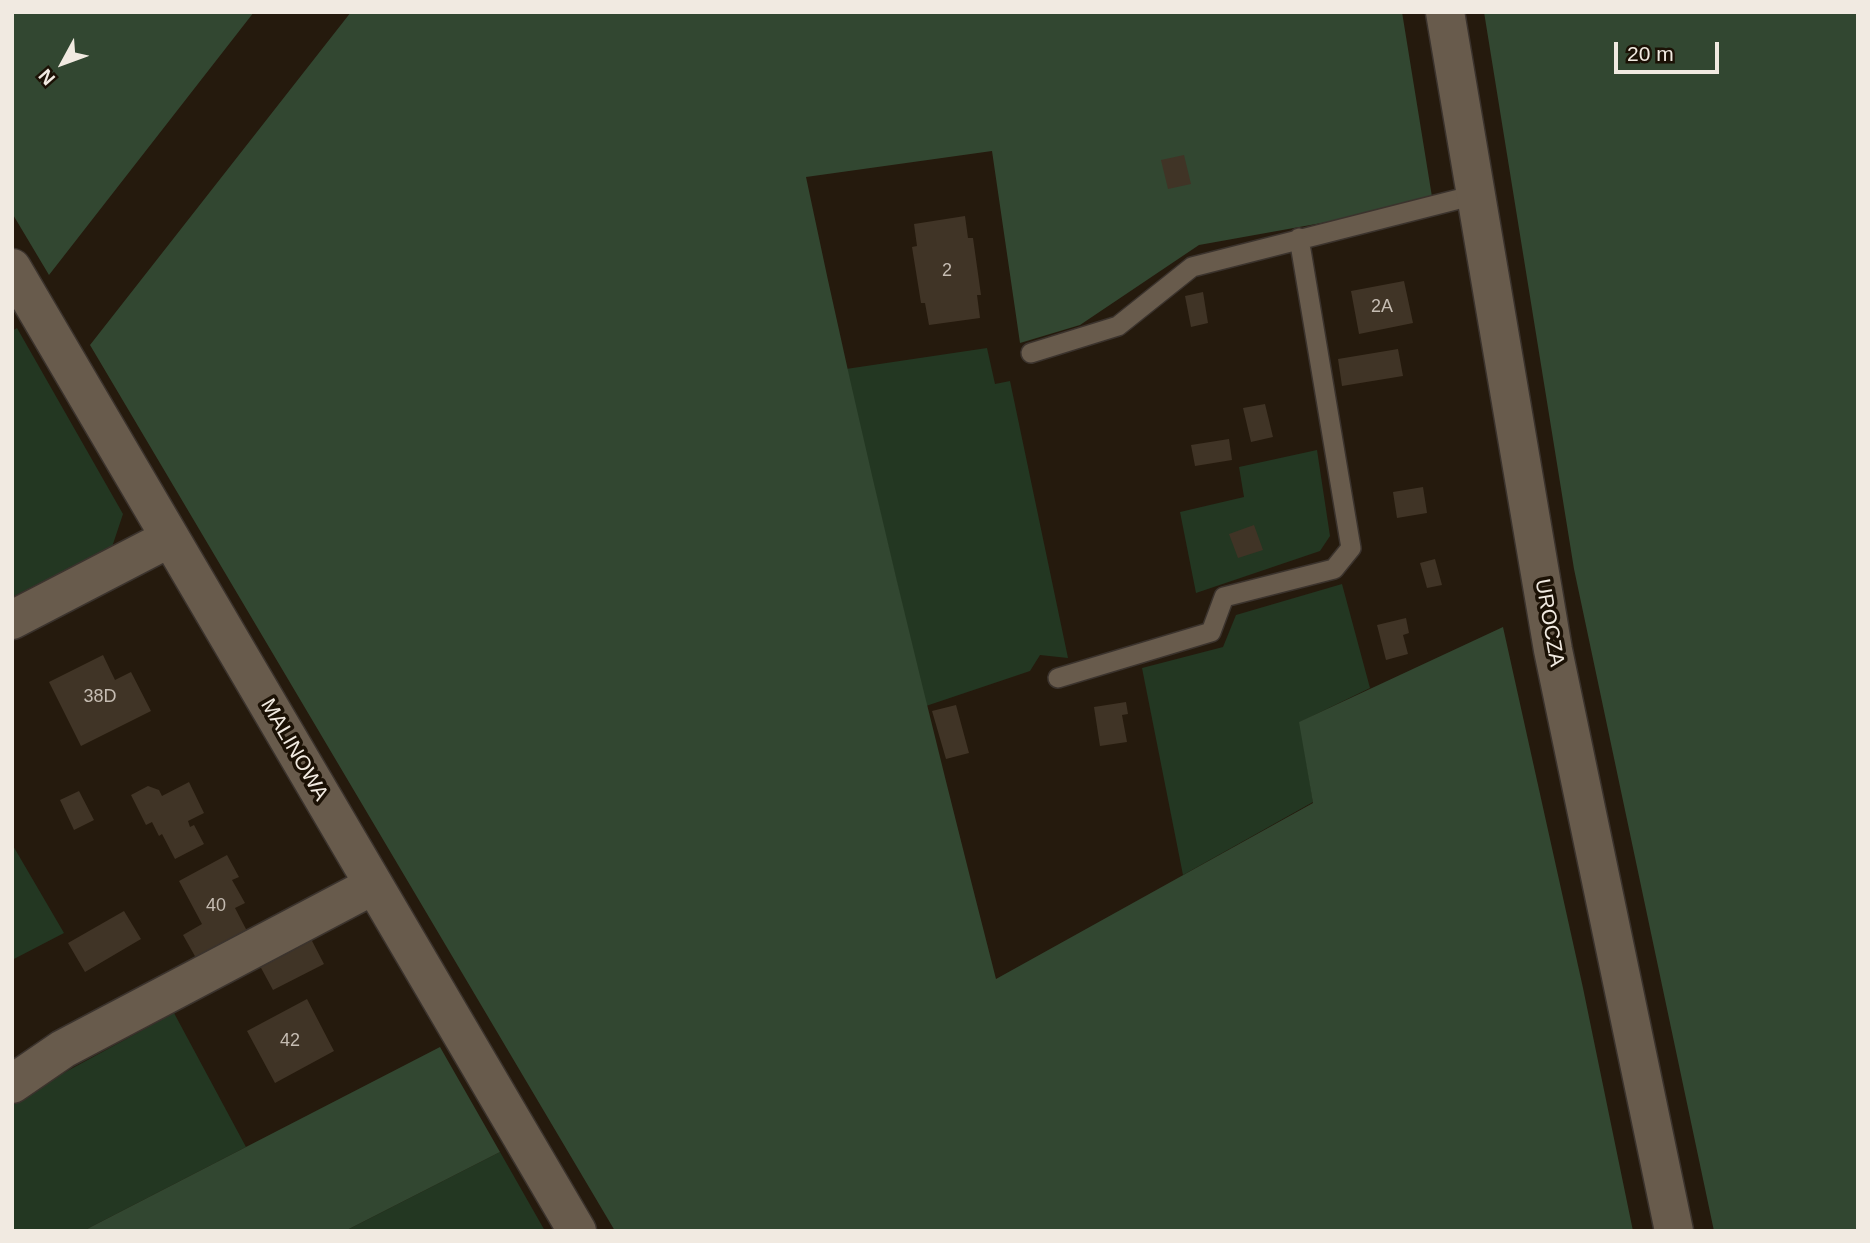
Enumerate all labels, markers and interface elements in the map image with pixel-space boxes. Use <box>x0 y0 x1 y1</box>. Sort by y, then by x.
north arrow <box>28 28 98 98</box>
scale bar <box>1618 28 1723 72</box>
text: 20 m <box>1627 42 1674 65</box>
text: N <box>34 65 59 89</box>
house number: 2 <box>942 260 952 282</box>
house number: 2A <box>1371 296 1393 318</box>
street label: UROCZA <box>1529 577 1569 669</box>
house number: 38D <box>83 686 117 708</box>
street label: MALINOWA <box>255 695 333 805</box>
house number: 40 <box>206 895 226 917</box>
house number: 42 <box>280 1030 300 1052</box>

